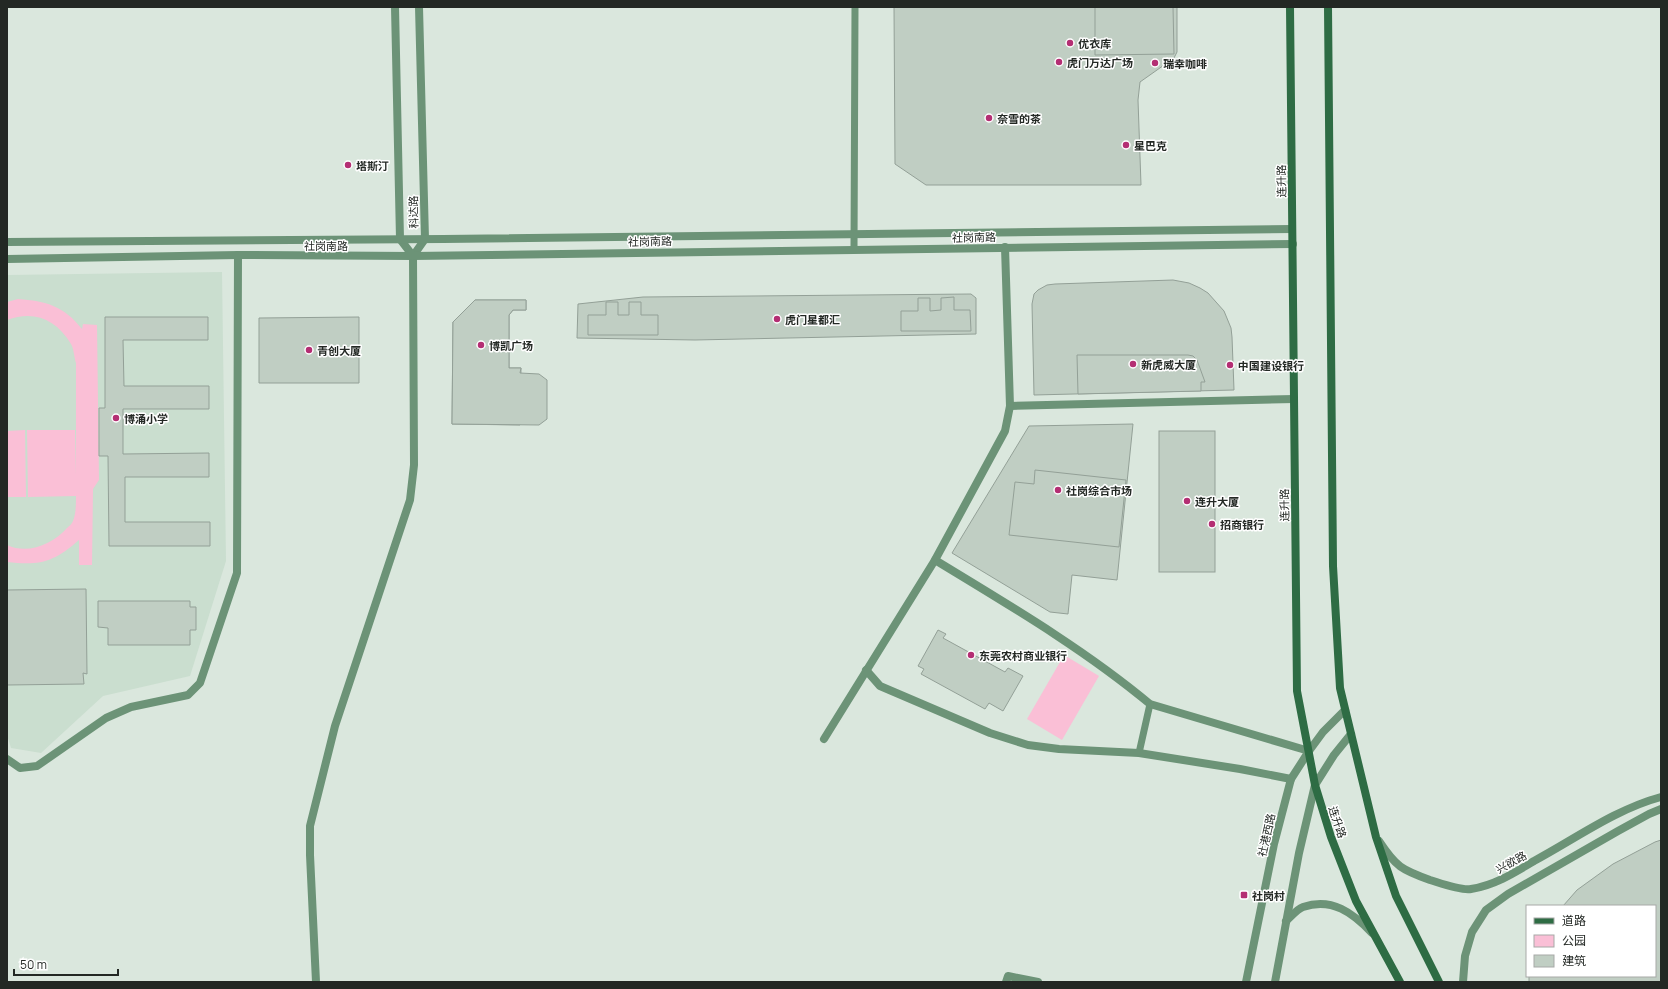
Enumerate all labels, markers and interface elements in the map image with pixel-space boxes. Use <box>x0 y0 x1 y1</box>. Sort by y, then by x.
place label: 优衣库 <box>1078 36 1111 51</box>
marker: 优衣库 <box>1065 38 1075 48</box>
place label: 虎门万达广场 <box>1067 55 1133 70</box>
place label: 瑞幸咖啡 <box>1163 56 1207 71</box>
marker: 虎门万达广场 <box>1054 57 1064 67</box>
marker: 瑞幸咖啡 <box>1150 58 1160 68</box>
place label: 奈雪的茶 <box>997 111 1041 126</box>
marker: 奈雪的茶 <box>984 113 994 123</box>
place label: 星巴克 <box>1134 138 1167 153</box>
marker: 星巴克 <box>1121 140 1131 150</box>
place label: 塔斯汀 <box>356 158 389 173</box>
marker: 塔斯汀 <box>343 160 353 170</box>
street label: 连升路 <box>1273 164 1289 198</box>
street label: 科达路 <box>405 195 421 229</box>
street label: 社岗南路 <box>952 229 996 245</box>
street label: 社岗南路 <box>628 233 672 249</box>
street label: 社岗南路 <box>304 238 348 253</box>
place label: 虎门星都汇 <box>785 312 840 327</box>
marker: 虎门星都汇 <box>772 314 782 324</box>
place label: 博凯广场 <box>489 338 533 353</box>
marker: 博凯广场 <box>476 340 486 350</box>
place label: 青创大厦 <box>317 343 361 358</box>
marker: 青创大厦 <box>304 345 314 355</box>
place label: 新虎威大厦 <box>1141 357 1196 372</box>
place label: 中国建设银行 <box>1238 358 1304 373</box>
marker: 新虎威大厦 <box>1128 359 1138 369</box>
marker: 中国建设银行 <box>1225 360 1235 370</box>
place label: 博涌小学 <box>124 411 168 426</box>
marker: 博涌小学 <box>111 413 121 423</box>
place label: 社岗综合市场 <box>1066 483 1132 498</box>
marker: 社岗综合市场 <box>1053 485 1063 495</box>
street label: 连升路 <box>1276 488 1292 522</box>
place label: 连升大厦 <box>1195 494 1239 509</box>
marker: 连升大厦 <box>1182 496 1192 506</box>
place label: 招商银行 <box>1220 517 1264 532</box>
marker: 招商银行 <box>1207 519 1217 529</box>
place label: 东莞农村商业银行 <box>979 648 1067 663</box>
marker: 东莞农村商业银行 <box>966 650 976 660</box>
street label: 连升路 <box>1326 804 1350 840</box>
street label: 社港西路 <box>1254 812 1278 858</box>
street label: 兴欲路 <box>1493 847 1529 877</box>
place label: 社岗村 <box>1252 888 1285 903</box>
marker: 社岗村 <box>1239 890 1249 900</box>
legend <box>1526 905 1656 977</box>
text: 道路 <box>1562 912 1586 929</box>
text: 公园 <box>1562 932 1586 949</box>
scale bar <box>14 951 118 977</box>
text: 建筑 <box>1562 952 1586 969</box>
text: 50 m <box>20 956 47 973</box>

